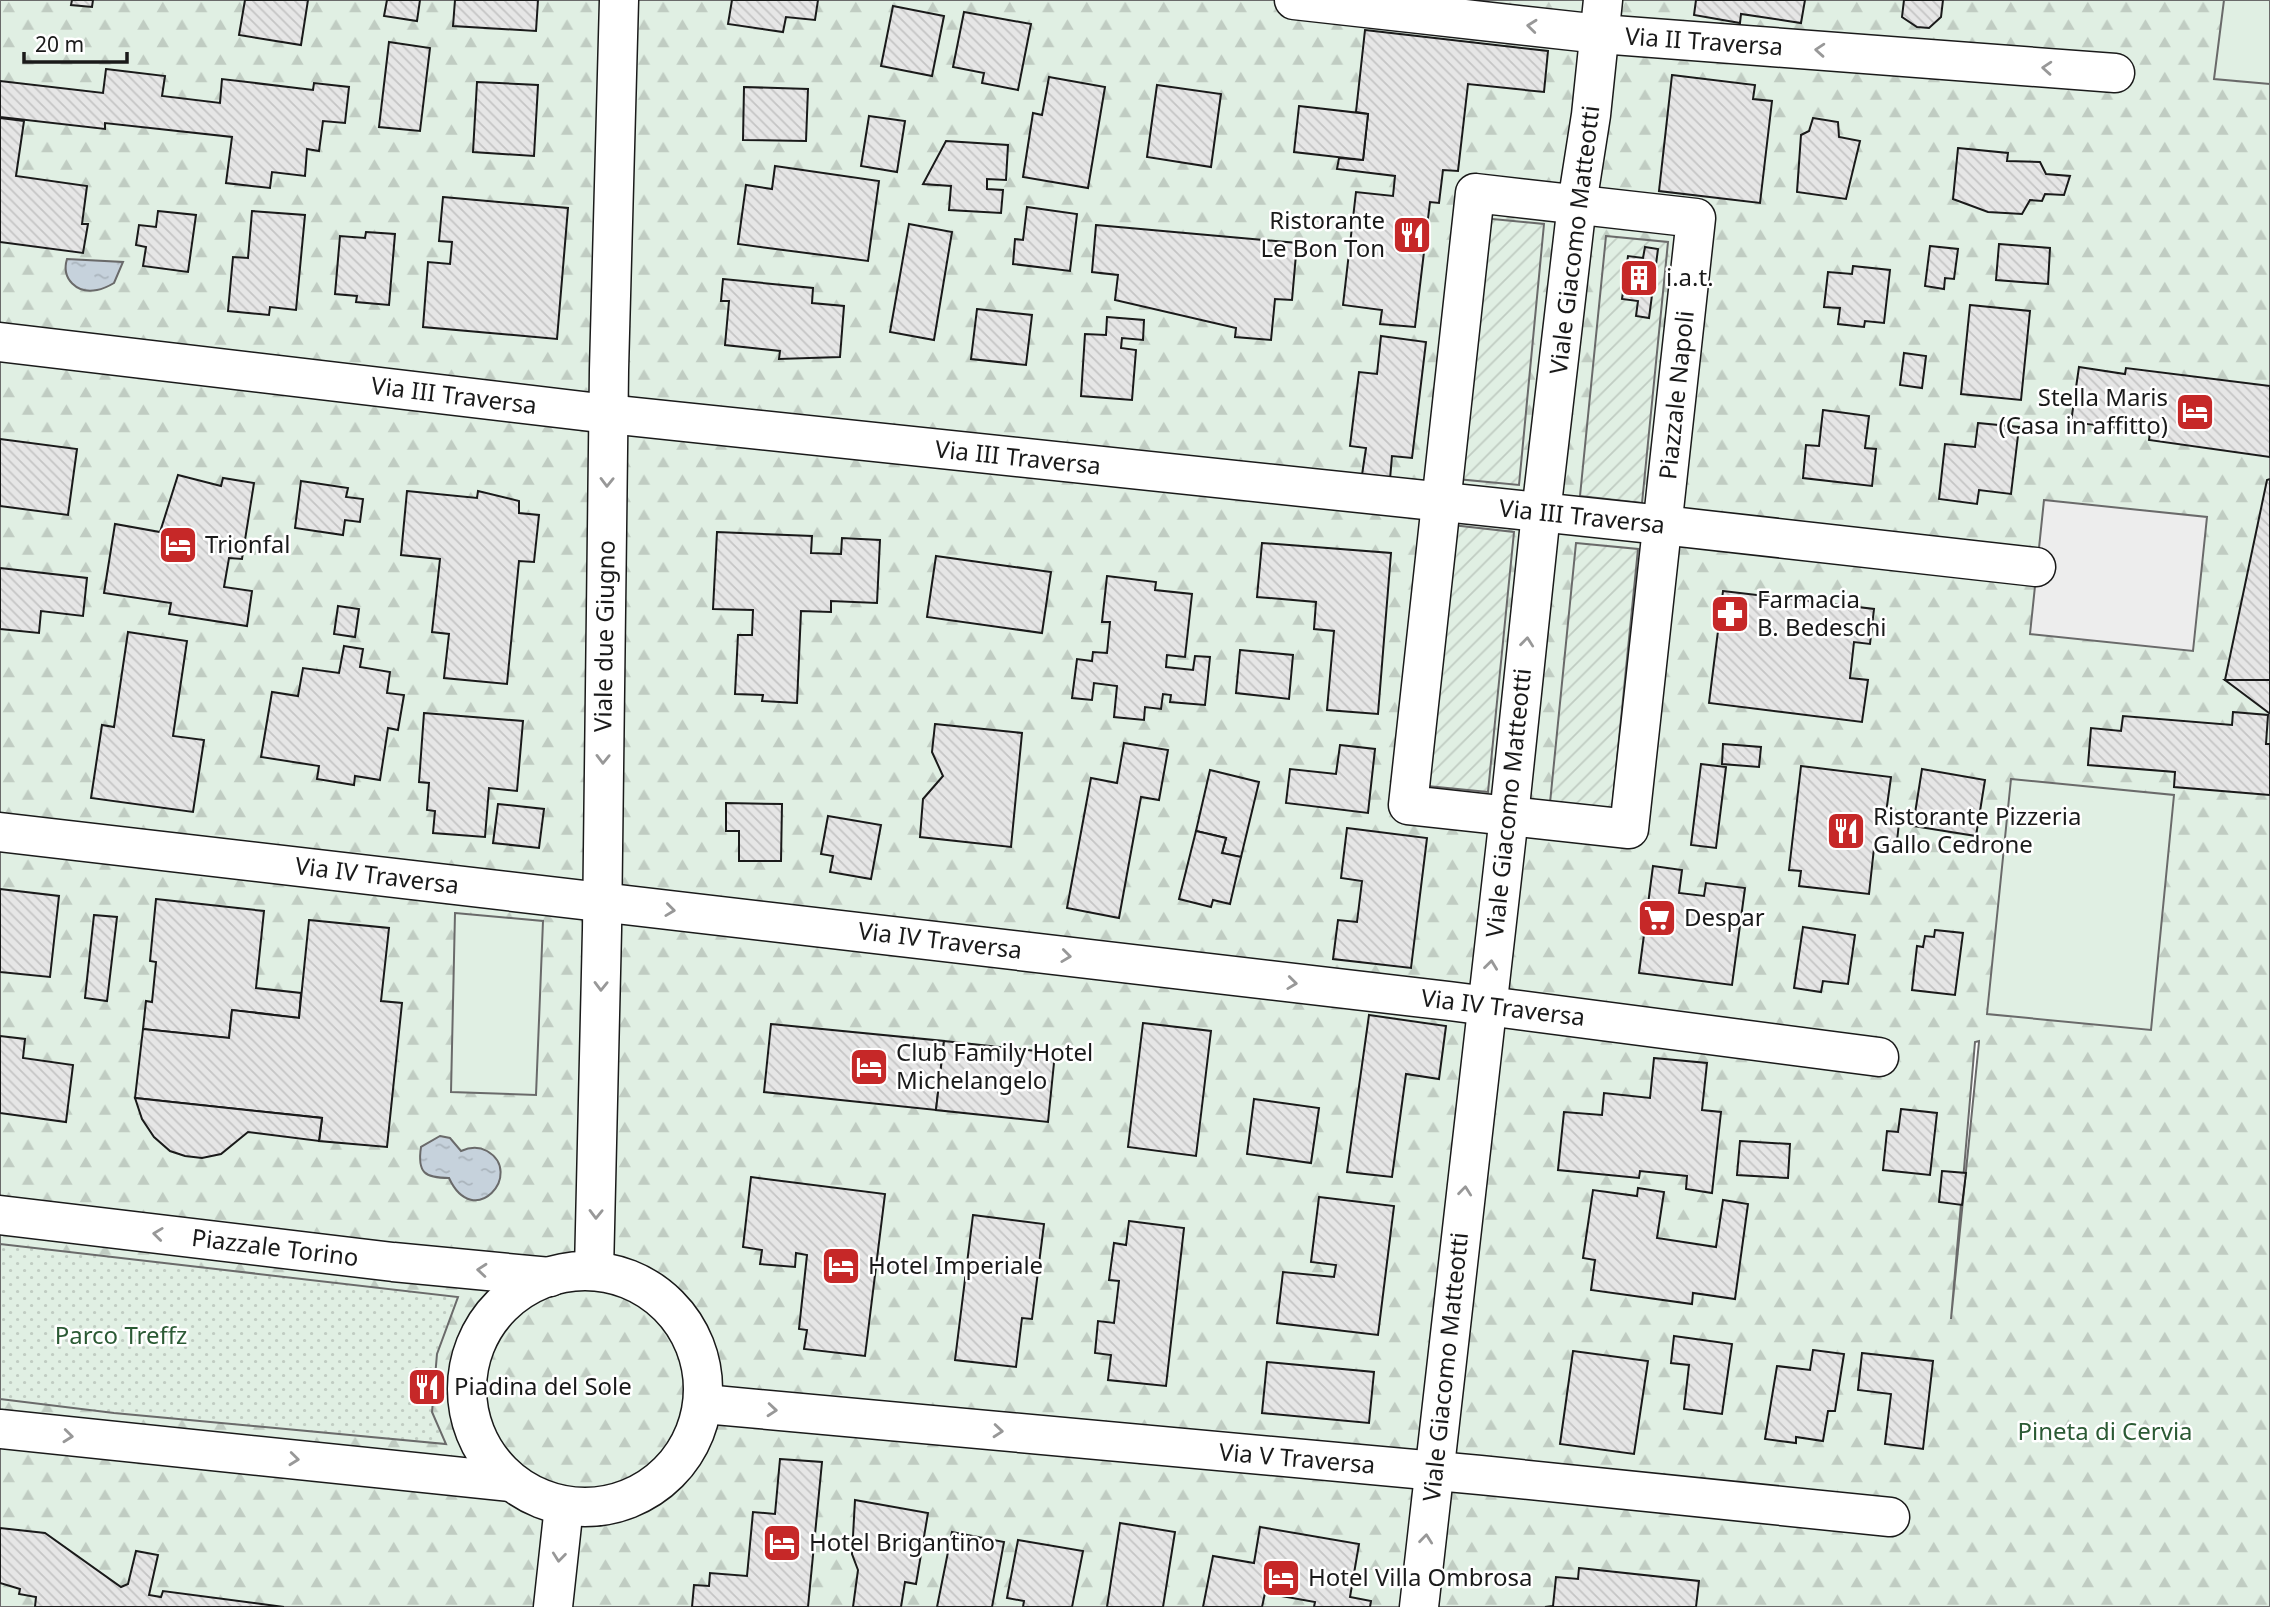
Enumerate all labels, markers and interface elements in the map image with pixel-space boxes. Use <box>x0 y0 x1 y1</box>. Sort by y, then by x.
one-way arrow <box>1526 19 1537 34</box>
street label: Via II Traversa <box>1624 19 1784 62</box>
scale bar <box>24 21 128 65</box>
text: 20 m <box>35 30 84 58</box>
one-way arrow <box>1814 43 1825 58</box>
one-way arrow <box>2041 61 2052 76</box>
street label: Viale Giacomo Matteotti <box>1541 104 1606 376</box>
place label: Ristorante Le Bon Ton <box>1260 203 1385 264</box>
restaurant icon: Ristorante Le Bon Ton <box>1391 214 1433 256</box>
building icon: i.a.t. <box>1618 257 1660 299</box>
place label: i.a.t. <box>1666 260 1714 293</box>
street label: Piazzale Napoli <box>1650 309 1701 481</box>
street label: Via III Traversa <box>369 368 539 421</box>
place label: Stella Maris (Casa in affitto) <box>1998 380 2168 441</box>
hotel icon: Stella Maris (Casa in affitto) <box>2174 391 2216 433</box>
street label: Via III Traversa <box>934 431 1103 482</box>
one-way arrow <box>599 478 615 488</box>
street label: Via III Traversa <box>1498 490 1667 541</box>
hotel icon: Trionfal <box>157 524 199 566</box>
place label: Trionfal <box>205 527 291 560</box>
street label: Viale due Giugno <box>585 540 622 732</box>
place label: Farmacia B. Bedeschi <box>1757 582 1887 643</box>
pharmacy icon: Farmacia B. Bedeschi <box>1709 593 1751 635</box>
one-way arrow <box>1520 636 1535 648</box>
street label: Viale Giacomo Matteotti <box>1477 667 1538 939</box>
one-way arrow <box>595 754 611 765</box>
place label: Ristorante Pizzeria Gallo Cedrone <box>1873 799 2081 860</box>
restaurant icon: Ristorante Pizzeria Gallo Cedrone <box>1825 810 1867 852</box>
street label: Via IV Traversa <box>293 848 461 901</box>
supermarket icon: Despar <box>1636 897 1678 939</box>
place label: Despar <box>1684 900 1765 933</box>
one-way arrow <box>664 902 676 917</box>
street label: Via IV Traversa <box>856 913 1024 966</box>
one-way arrow <box>1060 949 1072 964</box>
one-way arrow <box>1483 959 1498 971</box>
one-way arrow <box>1286 975 1298 990</box>
street label: Via IV Traversa <box>1419 980 1587 1033</box>
one-way arrow <box>593 982 609 992</box>
place label: Club Family Hotel Michelangelo <box>896 1035 1093 1096</box>
hotel icon: Club Family Hotel Michelangelo <box>848 1046 890 1088</box>
one-way arrow <box>1458 1186 1473 1197</box>
one-way arrow <box>589 1209 604 1220</box>
street label: Piazzale Torino <box>190 1220 360 1273</box>
one-way arrow <box>152 1226 164 1241</box>
street label: Viale Giacomo Matteotti <box>1414 1231 1475 1503</box>
hotel icon: Hotel Imperiale <box>820 1245 862 1287</box>
place label: Hotel Imperiale <box>868 1248 1043 1281</box>
one-way arrow <box>476 1263 487 1278</box>
park label: Parco Treffz <box>55 1318 187 1351</box>
restaurant icon: Piadina del Sole <box>406 1366 448 1408</box>
place label: Piadina del Sole <box>454 1369 632 1402</box>
one-way arrow <box>766 1402 777 1417</box>
park label: Pineta di Cervia <box>2017 1414 2193 1447</box>
one-way arrow <box>993 1423 1004 1438</box>
one-way arrow <box>63 1428 74 1443</box>
street label: Via V Traversa <box>1218 1434 1377 1481</box>
one-way arrow <box>289 1451 300 1466</box>
hotel icon: Hotel Brigantino <box>761 1522 803 1564</box>
place label: Hotel Brigantino <box>809 1525 995 1558</box>
one-way arrow <box>1419 1533 1434 1545</box>
one-way arrow <box>551 1551 566 1562</box>
hotel icon: Hotel Villa Ombrosa <box>1260 1557 1302 1599</box>
place label: Hotel Villa Ombrosa <box>1308 1560 1532 1593</box>

